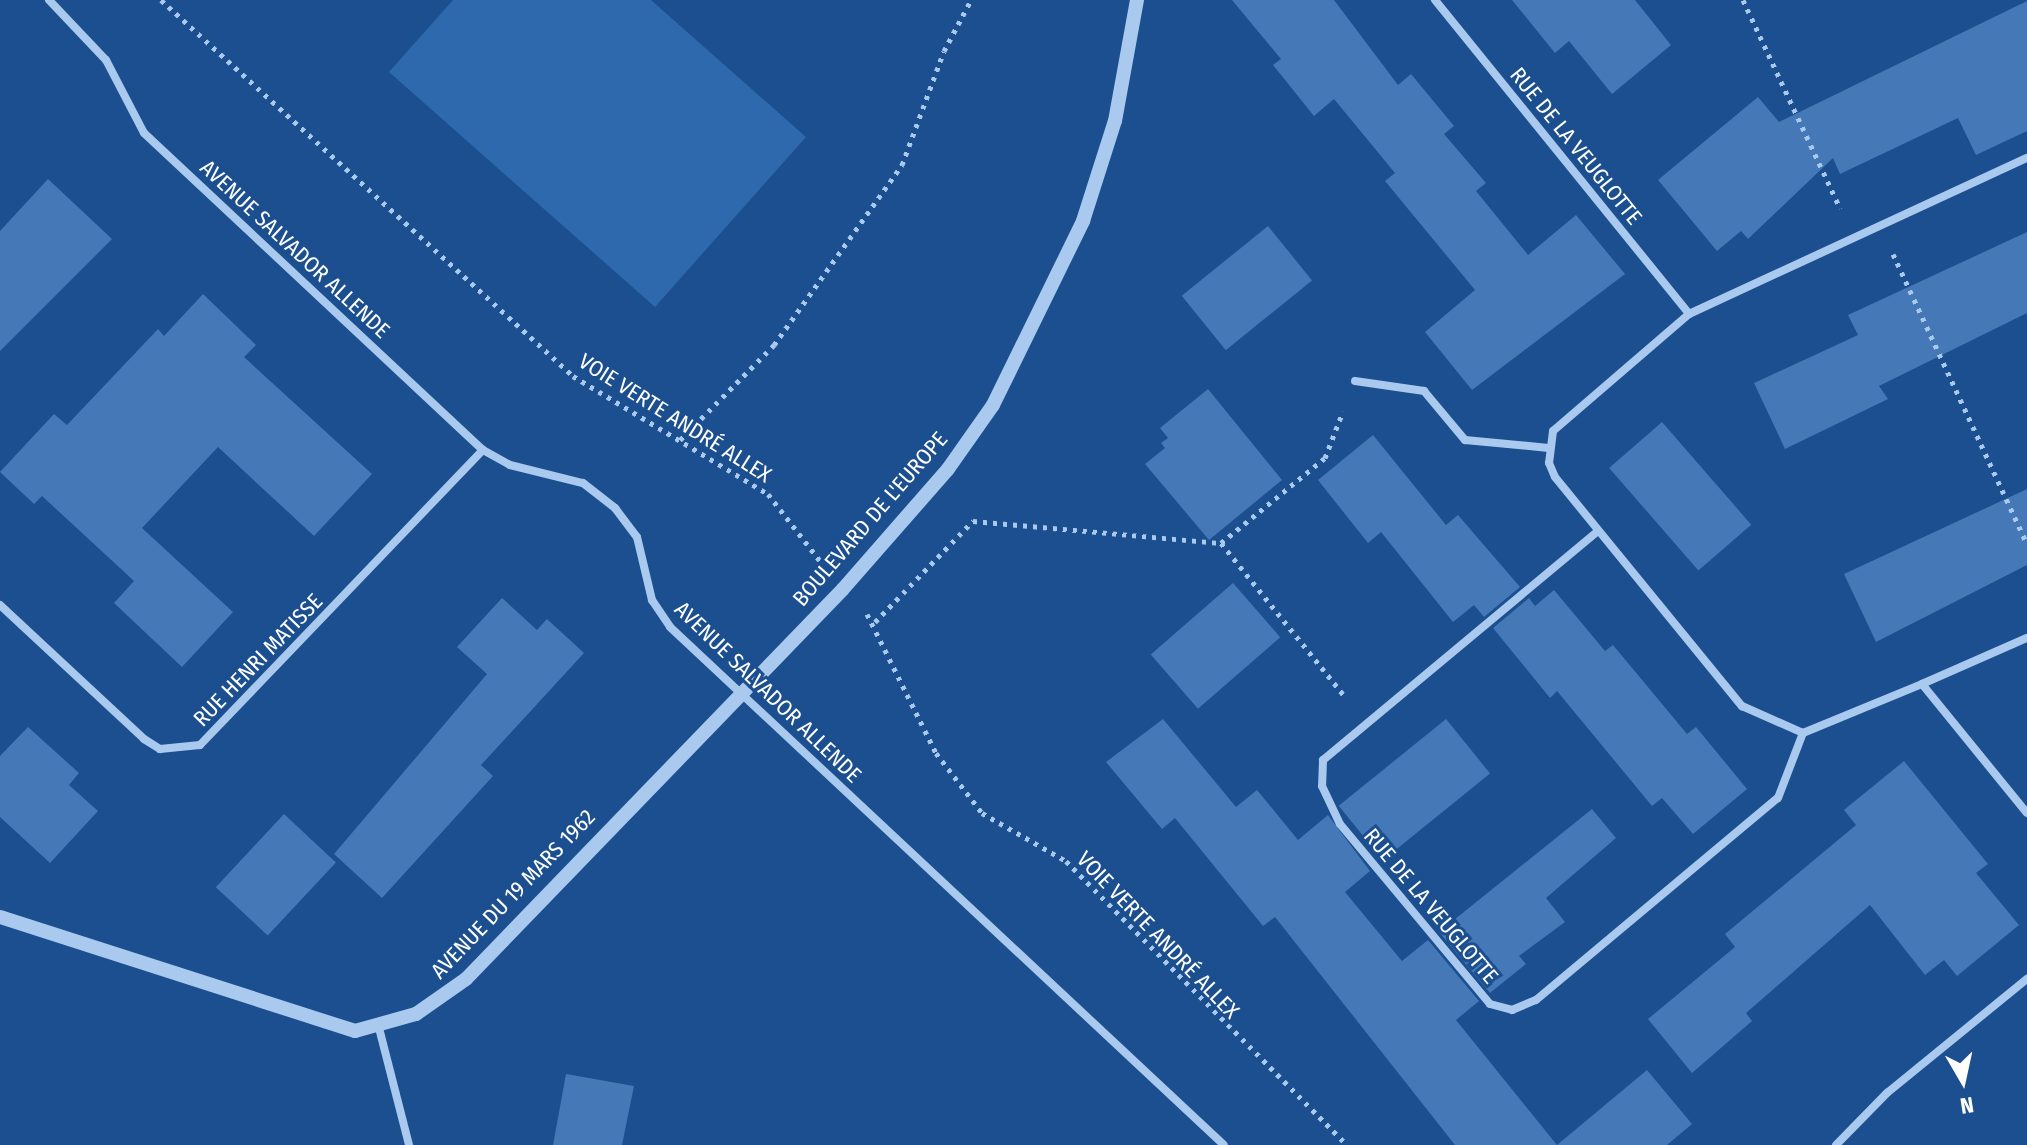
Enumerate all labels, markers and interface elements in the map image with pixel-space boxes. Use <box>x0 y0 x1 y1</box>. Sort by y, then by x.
street label: RUE DE LA VEUGLOTTE <box>1505 62 1647 230</box>
street label: AVENUE SALVADOR ALLENDE <box>195 154 395 344</box>
street label: VOIE VERTE ANDRÉ ALLEX <box>574 348 776 488</box>
street label: BOULEVARD DE L'EUROPE <box>787 426 953 612</box>
street label: RUE HENRI MATISSE <box>188 588 328 732</box>
street label: AVENUE SALVADOR ALLENDE <box>669 596 867 788</box>
street label: AVENUE DU 19 MARS 1962 <box>425 804 601 984</box>
street label: RUE DE LA VEUGLOTTE <box>1358 823 1504 989</box>
street label: VOIE VERTE ANDRÉ ALLEX <box>1071 846 1245 1024</box>
north arrow <box>1923 1041 2003 1121</box>
text: N <box>1958 1091 1975 1120</box>

